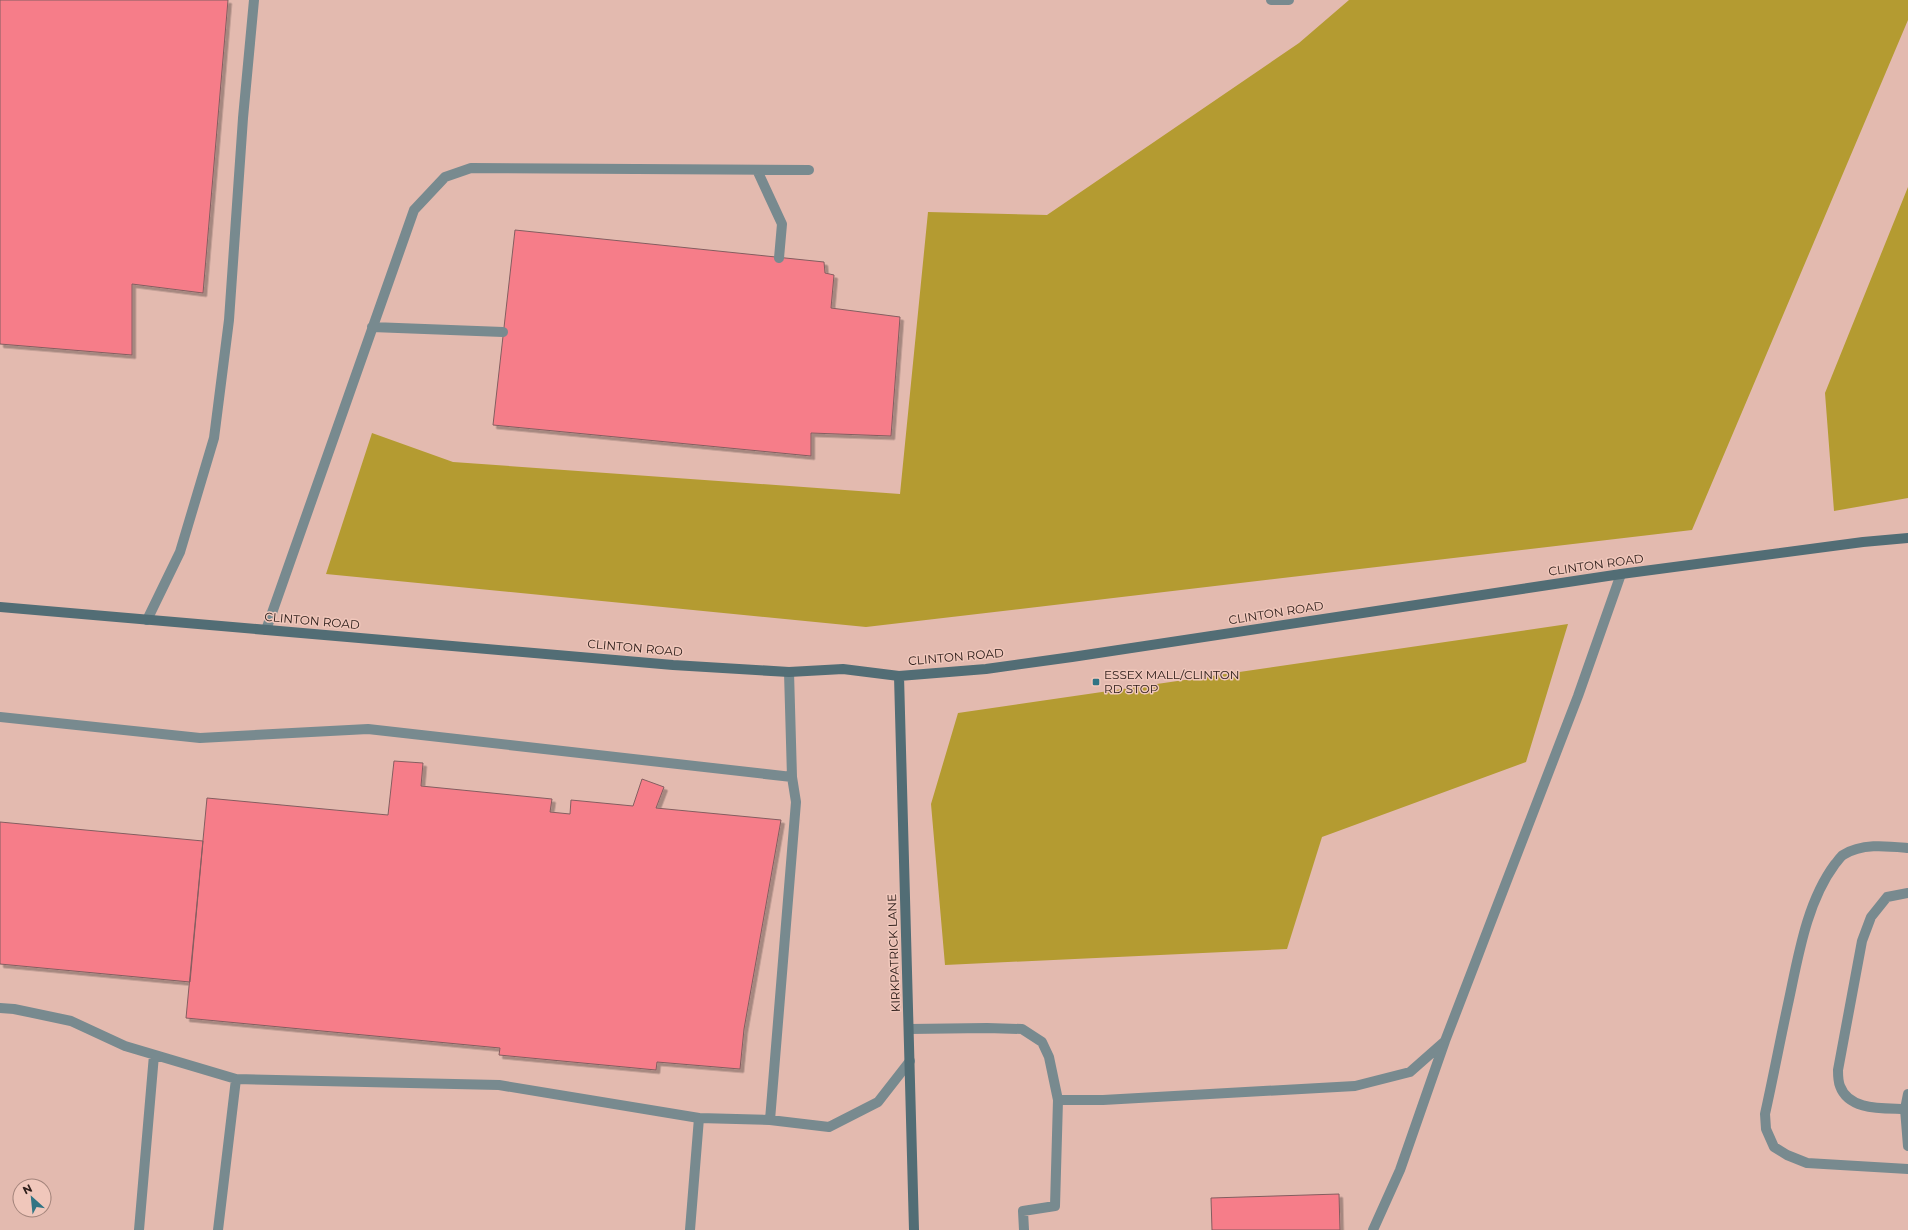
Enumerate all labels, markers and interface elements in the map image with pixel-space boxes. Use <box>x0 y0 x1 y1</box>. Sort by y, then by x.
street label: CLINTON ROAD <box>1547 550 1645 579</box>
street label: CLINTON ROAD <box>1227 598 1325 627</box>
street label: CLINTON ROAD <box>264 609 361 632</box>
street label: CLINTON ROAD <box>587 636 684 659</box>
street label: CLINTON ROAD <box>908 645 1004 668</box>
place label: ESSEX MALL/CLINTON RD STOP <box>1104 667 1240 696</box>
marker: ESSEX MALL/CLINTON RD STOP <box>1091 677 1101 687</box>
street label: KIRKPATRICK LANE <box>884 894 903 1012</box>
north arrow <box>12 1178 52 1218</box>
text: N <box>20 1181 35 1197</box>

